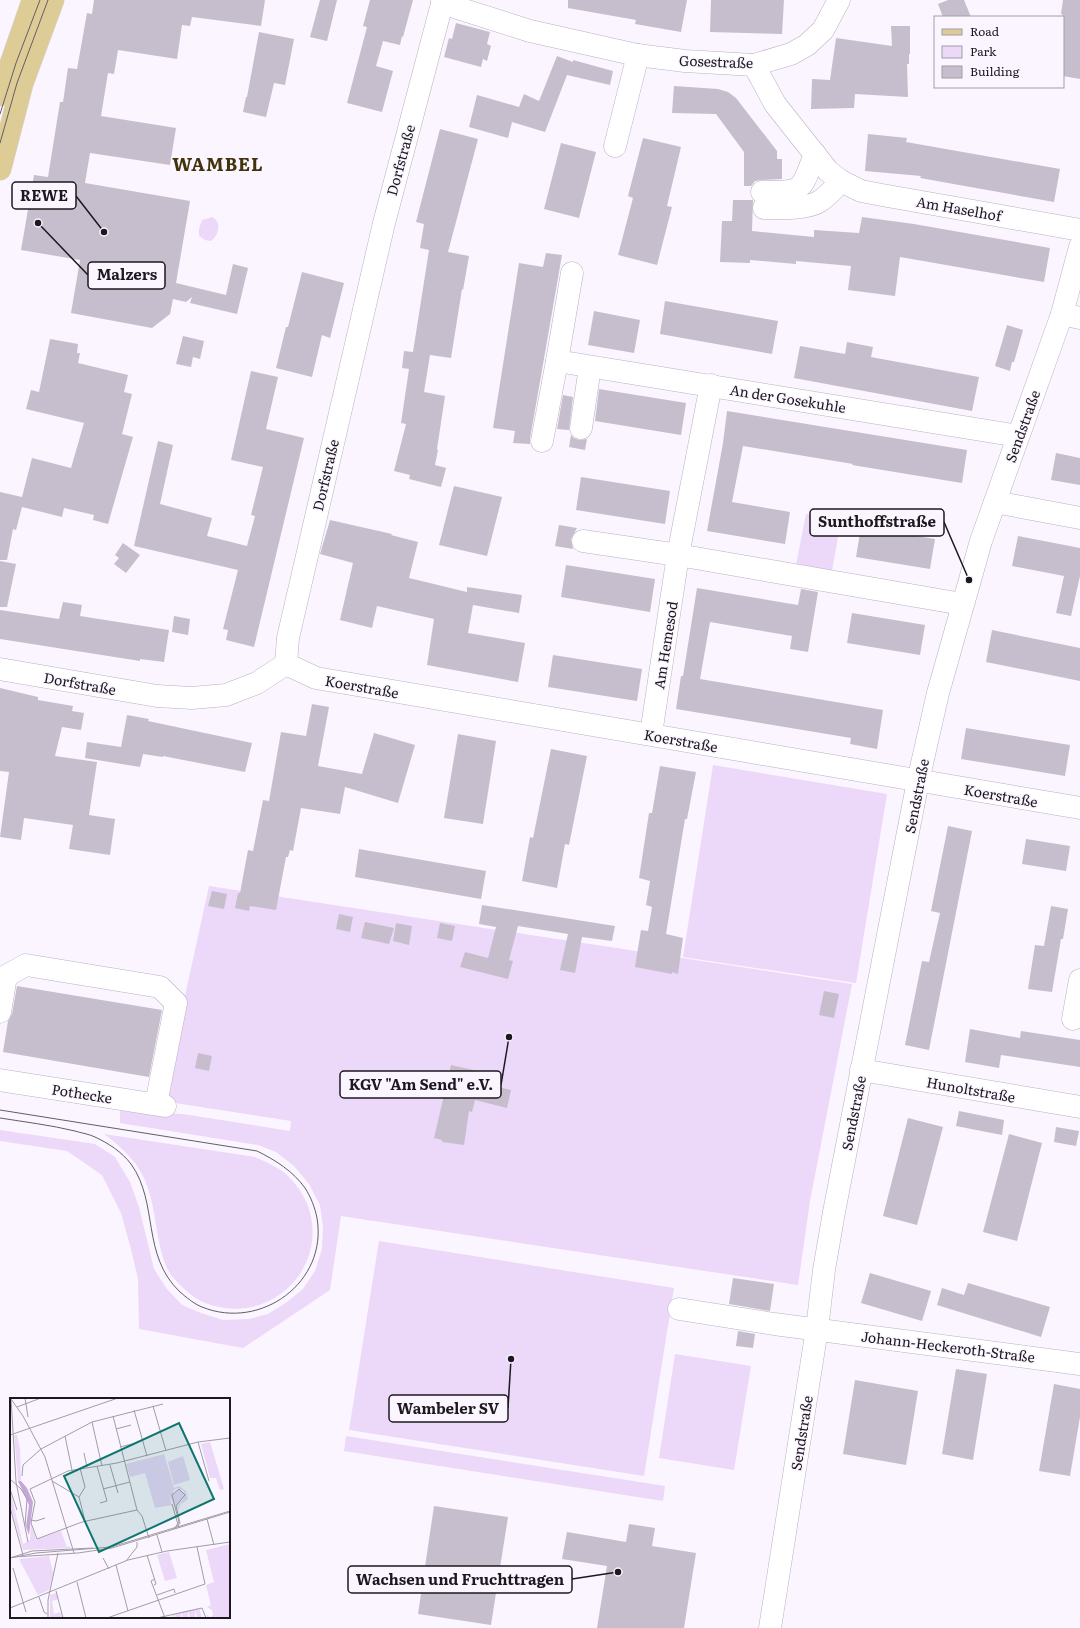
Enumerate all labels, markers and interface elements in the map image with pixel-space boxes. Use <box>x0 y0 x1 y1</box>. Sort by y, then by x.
legend <box>934 16 1064 88</box>
text: Road <box>970 22 1000 40</box>
text: Park <box>970 42 997 60</box>
street label: Gosestraße <box>678 50 754 72</box>
text: Building <box>970 62 1020 80</box>
street label: Dorfstraße <box>381 122 419 198</box>
district label: WAMBEL <box>172 150 264 177</box>
callout: REWE <box>12 182 76 209</box>
text: REWE <box>20 183 68 206</box>
street label: Am Haselhof <box>915 191 1005 226</box>
callout: Malzers <box>88 262 165 289</box>
text: Malzers <box>97 262 158 285</box>
street label: An der Gosekuhle <box>729 379 847 417</box>
street label: Sendstraße <box>1000 387 1044 465</box>
street label: Dorfstraße <box>307 437 343 513</box>
callout: Sunthoffstraße <box>810 509 944 536</box>
text: Sunthoffstraße <box>818 509 936 532</box>
street label: Am Hemesod <box>648 599 682 690</box>
street label: Dorfstraße <box>42 667 118 699</box>
street label: Koerstraße <box>323 670 401 702</box>
street label: Koerstraße <box>642 724 720 756</box>
street label: Sendstraße <box>899 757 933 835</box>
street label: Koerstraße <box>962 779 1040 811</box>
callout: KGV "Am Send" e.V. <box>340 1071 501 1098</box>
street label: Hunoltstraße <box>925 1071 1017 1107</box>
text: KGV "Am Send" e.V. <box>349 1072 493 1095</box>
street label: Sendstraße <box>836 1074 870 1152</box>
street label: Pothecke <box>50 1078 114 1108</box>
street label: Johann-Heckeroth-Straße <box>860 1325 1036 1367</box>
street label: Sendstraße <box>785 1394 817 1472</box>
callout: Wambeler SV <box>389 1395 508 1422</box>
text: Wambeler SV <box>397 1396 500 1419</box>
inset map <box>10 1398 230 1618</box>
callout: Wachsen und Fruchttragen <box>348 1566 572 1593</box>
text: Wachsen und Fruchttragen <box>356 1567 565 1590</box>

